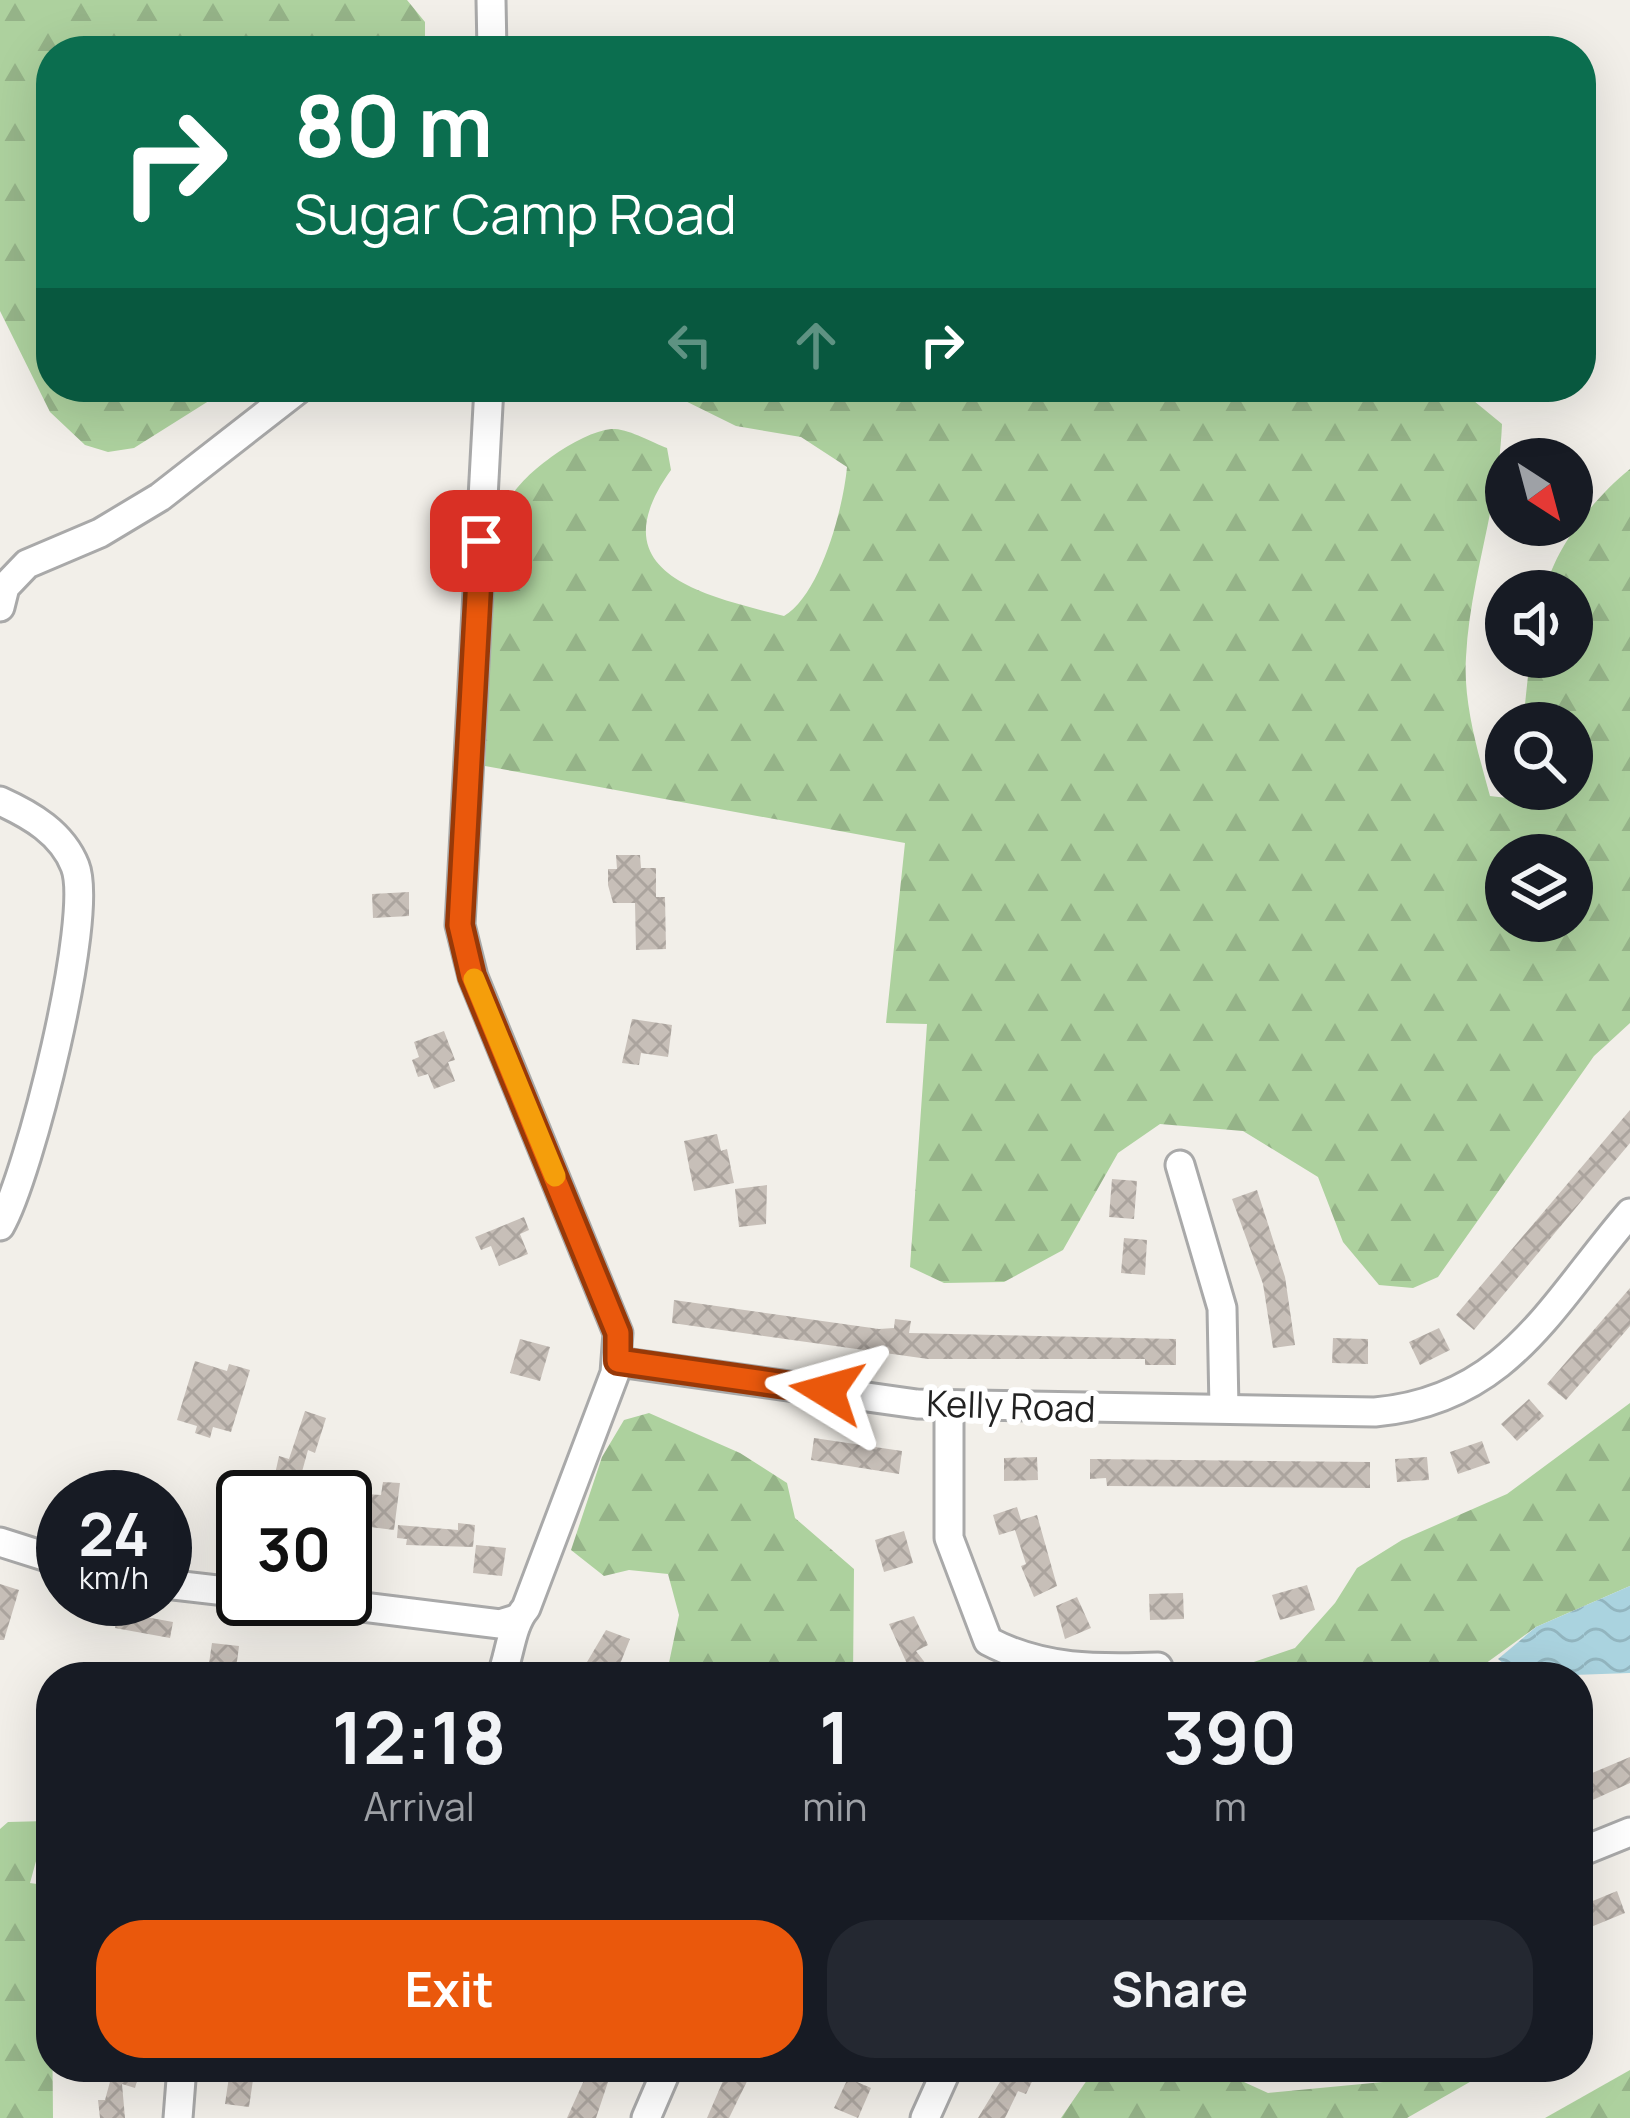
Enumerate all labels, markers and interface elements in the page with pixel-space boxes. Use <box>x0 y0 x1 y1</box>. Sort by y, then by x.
text: 80 m <box>294 67 493 182</box>
icon: right <box>96 84 252 240</box>
text: Sugar Camp Road <box>294 176 737 250</box>
icon: left <box>657 312 723 378</box>
icon: ahead <box>783 312 849 378</box>
icon: right <box>909 312 975 378</box>
north arrow <box>1485 438 1593 546</box>
map controls <box>1485 438 1593 942</box>
pin <box>430 490 532 592</box>
icon: arrive <box>448 508 514 574</box>
button: sound <box>1485 570 1593 678</box>
button: search <box>1485 702 1593 810</box>
button: layers <box>1485 834 1593 942</box>
position arrow <box>764 1328 890 1454</box>
street label: Kelly Road <box>926 1378 1096 1433</box>
speed limit sign: 30 <box>216 1470 372 1626</box>
text: 24 <box>78 1492 150 1574</box>
text: km/h <box>79 1557 149 1598</box>
text: 12:18 <box>332 1687 506 1786</box>
text: 1 <box>819 1687 851 1786</box>
text: 390 <box>1163 1687 1297 1786</box>
text: Arrival <box>363 1779 475 1833</box>
text: min <box>802 1779 868 1833</box>
text: m <box>1214 1779 1247 1833</box>
button: Exit <box>96 1920 803 2058</box>
button: Share <box>827 1920 1533 2058</box>

